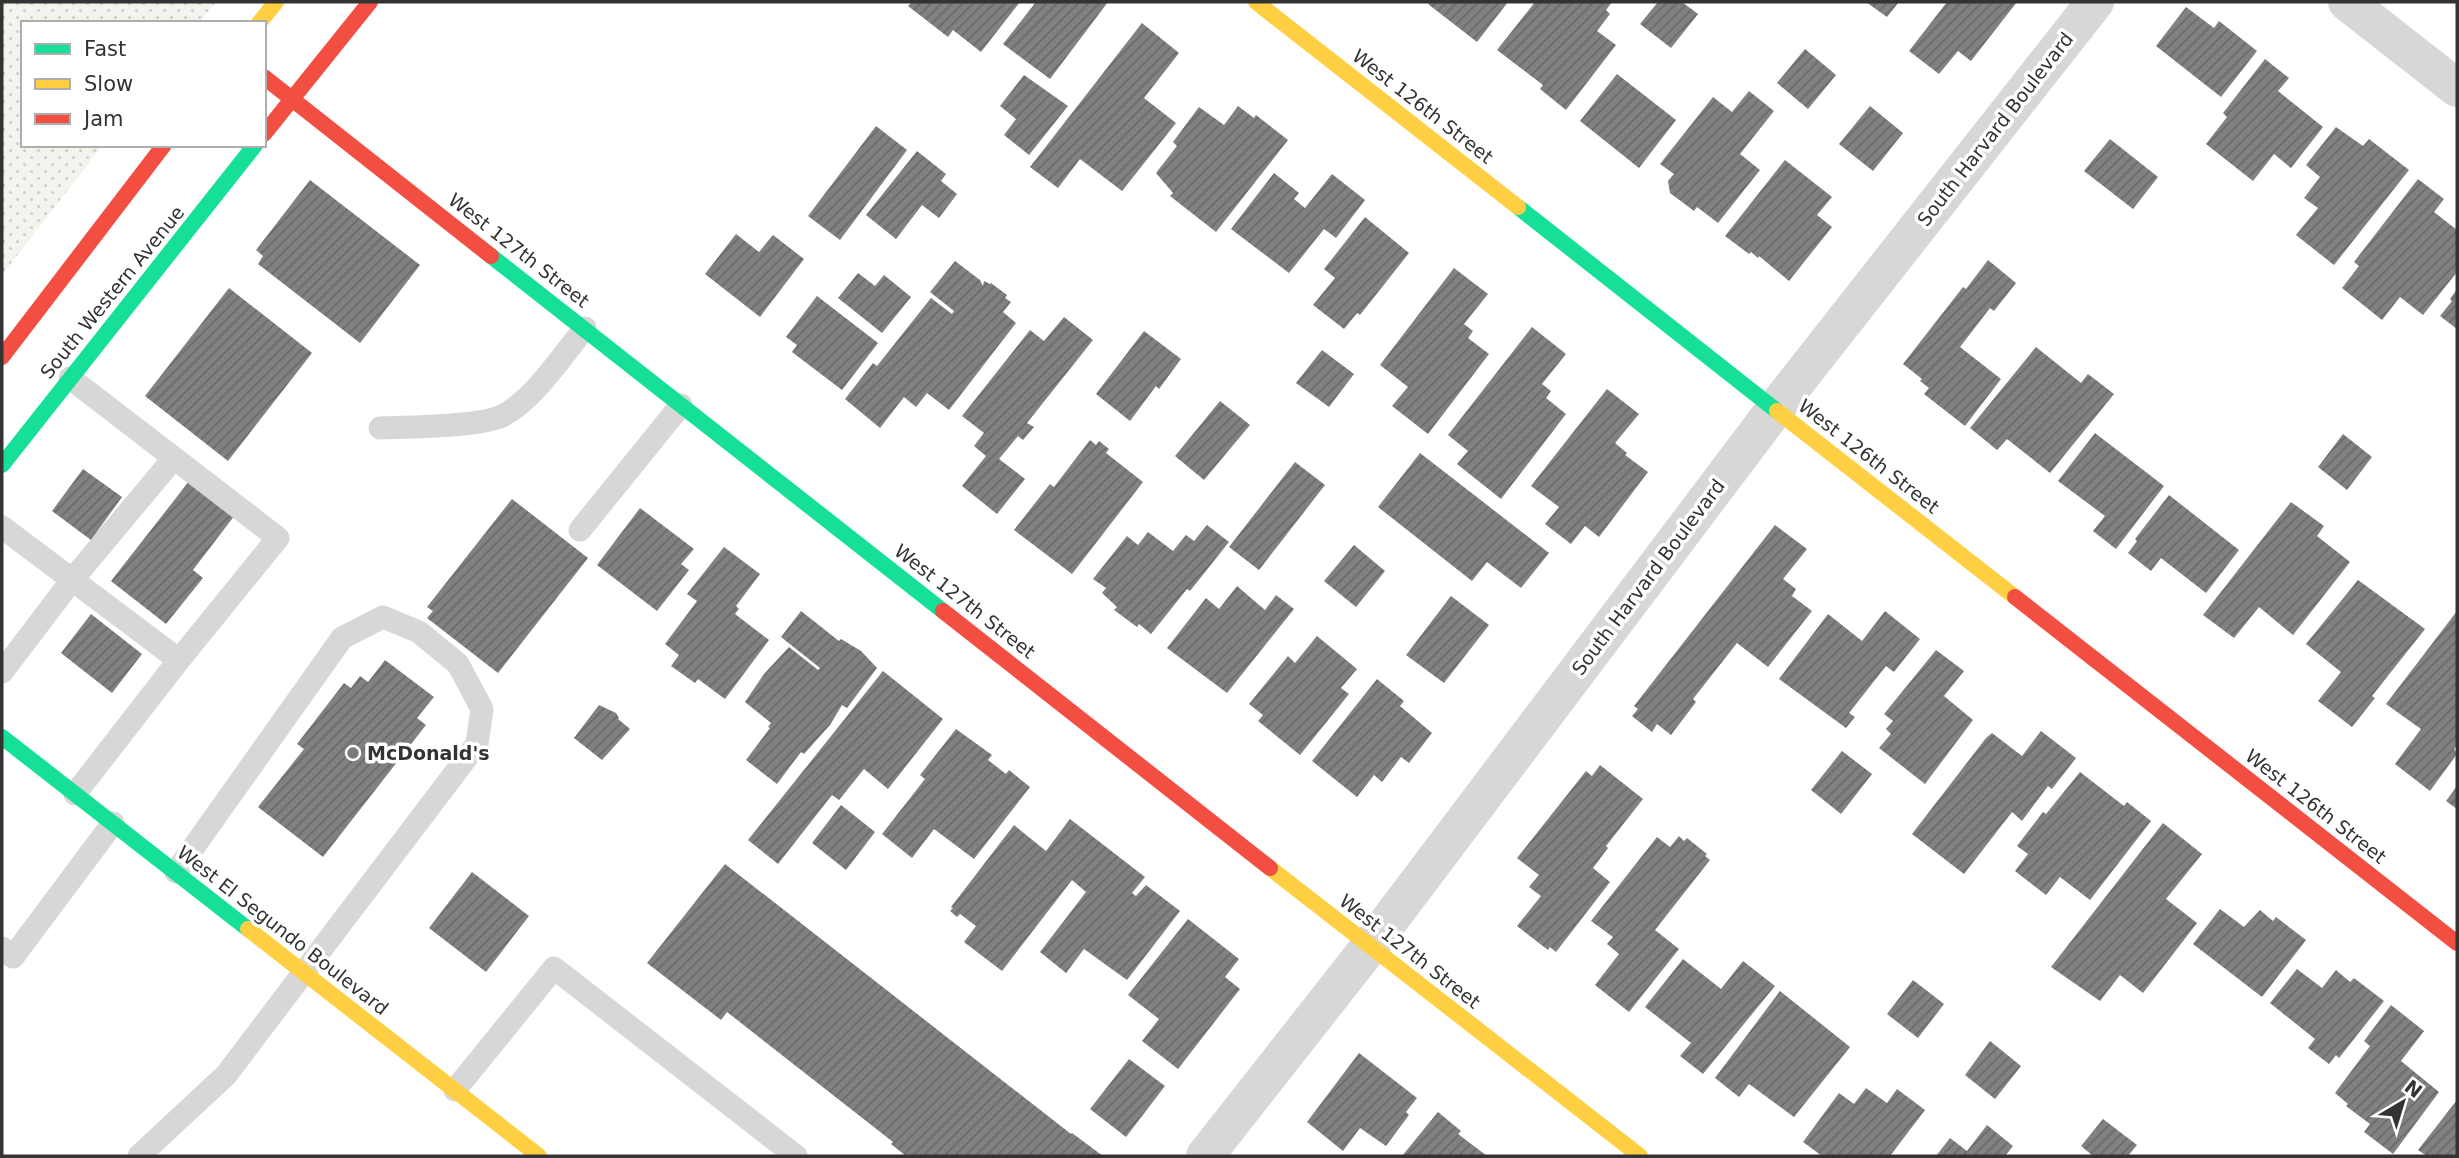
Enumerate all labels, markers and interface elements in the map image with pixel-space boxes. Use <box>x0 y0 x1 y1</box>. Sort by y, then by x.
legend <box>21 21 266 147</box>
street label: South Harvard Boulevard <box>1913 28 2077 230</box>
text: Fast <box>84 37 126 61</box>
street label: West 126th Street <box>1348 44 1498 168</box>
text: Slow <box>84 72 133 96</box>
text: Jam <box>82 107 124 131</box>
street label: West 127th Street <box>444 188 594 312</box>
street label: South Western Avenue <box>36 201 188 383</box>
street label: West 126th Street <box>1794 394 1944 518</box>
street label: South Harvard Boulevard <box>1567 475 1729 679</box>
street label: West 127th Street <box>890 539 1040 663</box>
place label: McDonald's <box>367 742 490 764</box>
street label: West 126th Street <box>2241 744 2391 868</box>
marker: McDonald's <box>345 745 361 761</box>
street label: West El Segundo Boulevard <box>173 841 393 1019</box>
street label: West 127th Street <box>1335 889 1485 1013</box>
north arrow <box>2368 1067 2438 1137</box>
text: N <box>2400 1075 2427 1102</box>

